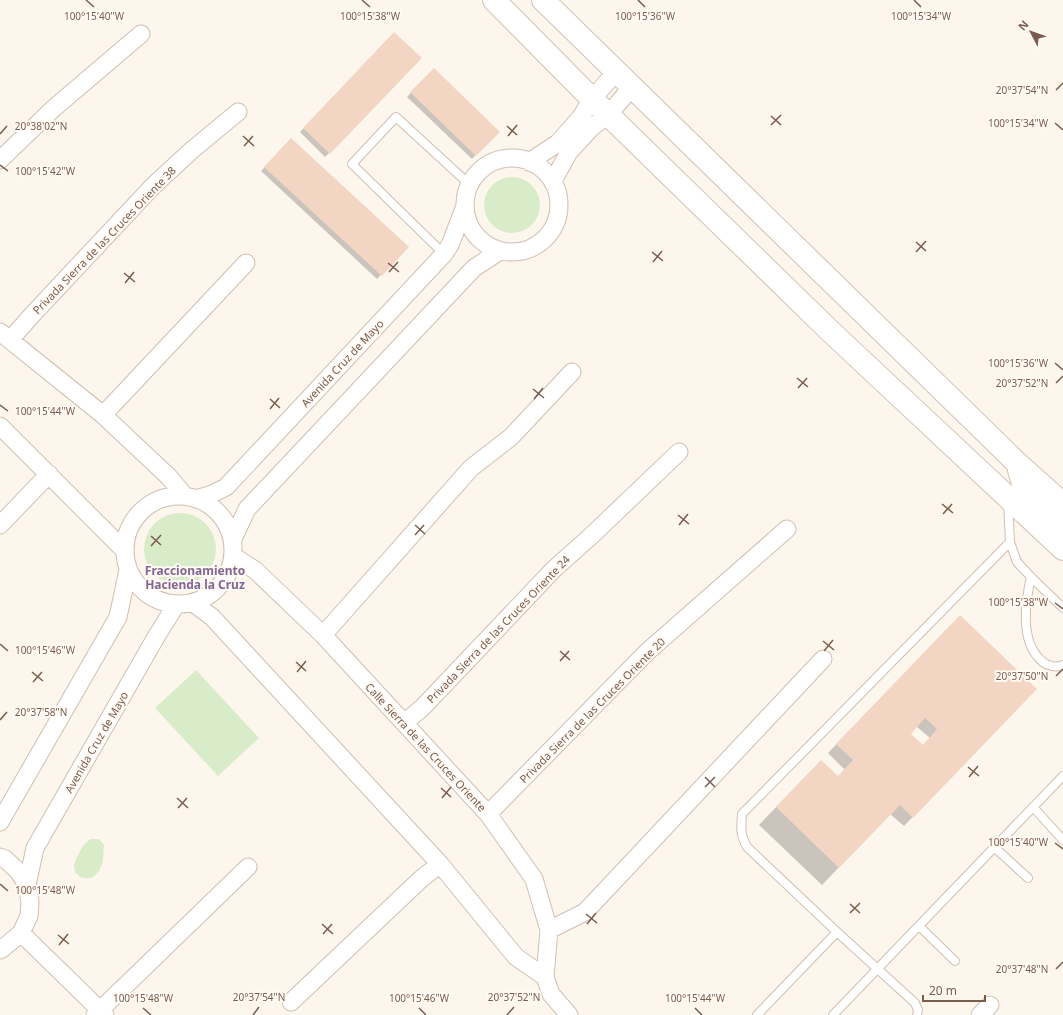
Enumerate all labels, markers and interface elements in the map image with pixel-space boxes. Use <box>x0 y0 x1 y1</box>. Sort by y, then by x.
text: 100°15'40"W <box>64 9 125 23</box>
text: 100°15'38"W <box>340 9 401 23</box>
text: 100°15'36"W <box>615 9 676 23</box>
text: 100°15'34"W <box>891 9 952 23</box>
north arrow <box>1011 12 1051 52</box>
text: N <box>1014 17 1032 33</box>
text: 20°37'54"N <box>996 83 1048 97</box>
text: 100°15'34"W <box>988 116 1049 130</box>
text: 20°38'02"N <box>15 119 67 133</box>
street label: Privada Sierra de las Cruces Oriente 38 <box>29 163 179 317</box>
text: 100°15'42"W <box>15 164 76 178</box>
street label: Avenida Cruz de Mayo <box>297 316 387 410</box>
text: 100°15'36"W <box>988 356 1049 370</box>
text: 20°37'52"N <box>996 376 1048 390</box>
text: 100°15'44"W <box>15 404 76 418</box>
street label: Privada Sierra de las Cruces Oriente 24 <box>423 551 573 706</box>
district label: Fraccionamiento Hacienda la Cruz <box>145 562 245 593</box>
text: 100°15'38"W <box>988 595 1049 609</box>
street label: Privada Sierra de las Cruces Oriente 20 <box>516 634 668 786</box>
text: 100°15'46"W <box>15 643 76 657</box>
text: 20°37'50"N <box>996 669 1048 683</box>
street label: Calle Sierra de las Cruces Oriente <box>362 679 490 815</box>
street label: Avenida Cruz de Mayo <box>61 688 131 795</box>
text: 20°37'58"N <box>15 705 67 719</box>
text: 100°15'40"W <box>988 835 1049 849</box>
text: 100°15'48"W <box>15 883 76 897</box>
text: 20°37'48"N <box>996 962 1048 976</box>
scale bar <box>923 977 985 1003</box>
text: 20 m <box>929 982 957 999</box>
text: 20°37'54"N <box>233 990 285 1004</box>
text: 20°37'52"N <box>488 990 540 1004</box>
text: 100°15'48"W <box>113 991 174 1005</box>
text: 100°15'46"W <box>389 991 450 1005</box>
text: 100°15'44"W <box>665 991 726 1005</box>

